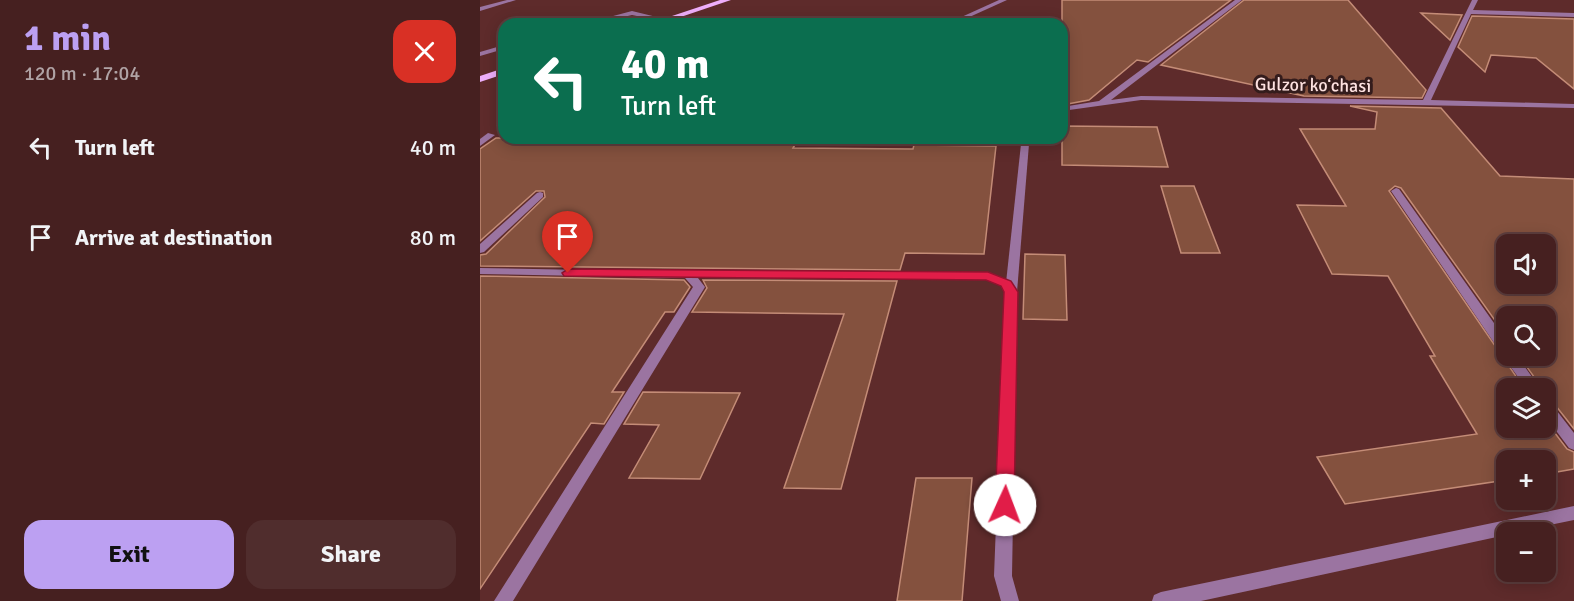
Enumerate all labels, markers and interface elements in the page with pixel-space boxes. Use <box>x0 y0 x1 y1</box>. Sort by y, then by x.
text: 1 min <box>24 16 111 61</box>
button: close <box>393 20 456 83</box>
text: 40 m <box>621 39 710 90</box>
icon: left <box>522 42 600 120</box>
text: 120 m · 17:04 <box>24 61 140 86</box>
street label: Gulzor koʻchasi <box>1255 73 1371 97</box>
text: Turn left <box>621 90 716 123</box>
icon: left <box>24 131 57 164</box>
text: Turn left <box>75 134 155 161</box>
text: 40 m <box>410 134 456 161</box>
pin <box>542 211 593 273</box>
icon: arrive <box>551 220 584 253</box>
icon: arrive <box>24 221 57 254</box>
text: Arrive at destination <box>75 224 272 251</box>
text: 80 m <box>410 224 456 251</box>
map controls <box>1496 234 1556 582</box>
button: sound <box>1496 234 1556 294</box>
button: search <box>1496 306 1556 366</box>
button: layers <box>1496 378 1556 438</box>
button: + <box>1496 450 1556 510</box>
position arrow <box>973 473 1037 537</box>
button: Exit <box>24 520 234 589</box>
button: Share <box>246 520 456 589</box>
button: − <box>1496 522 1556 582</box>

